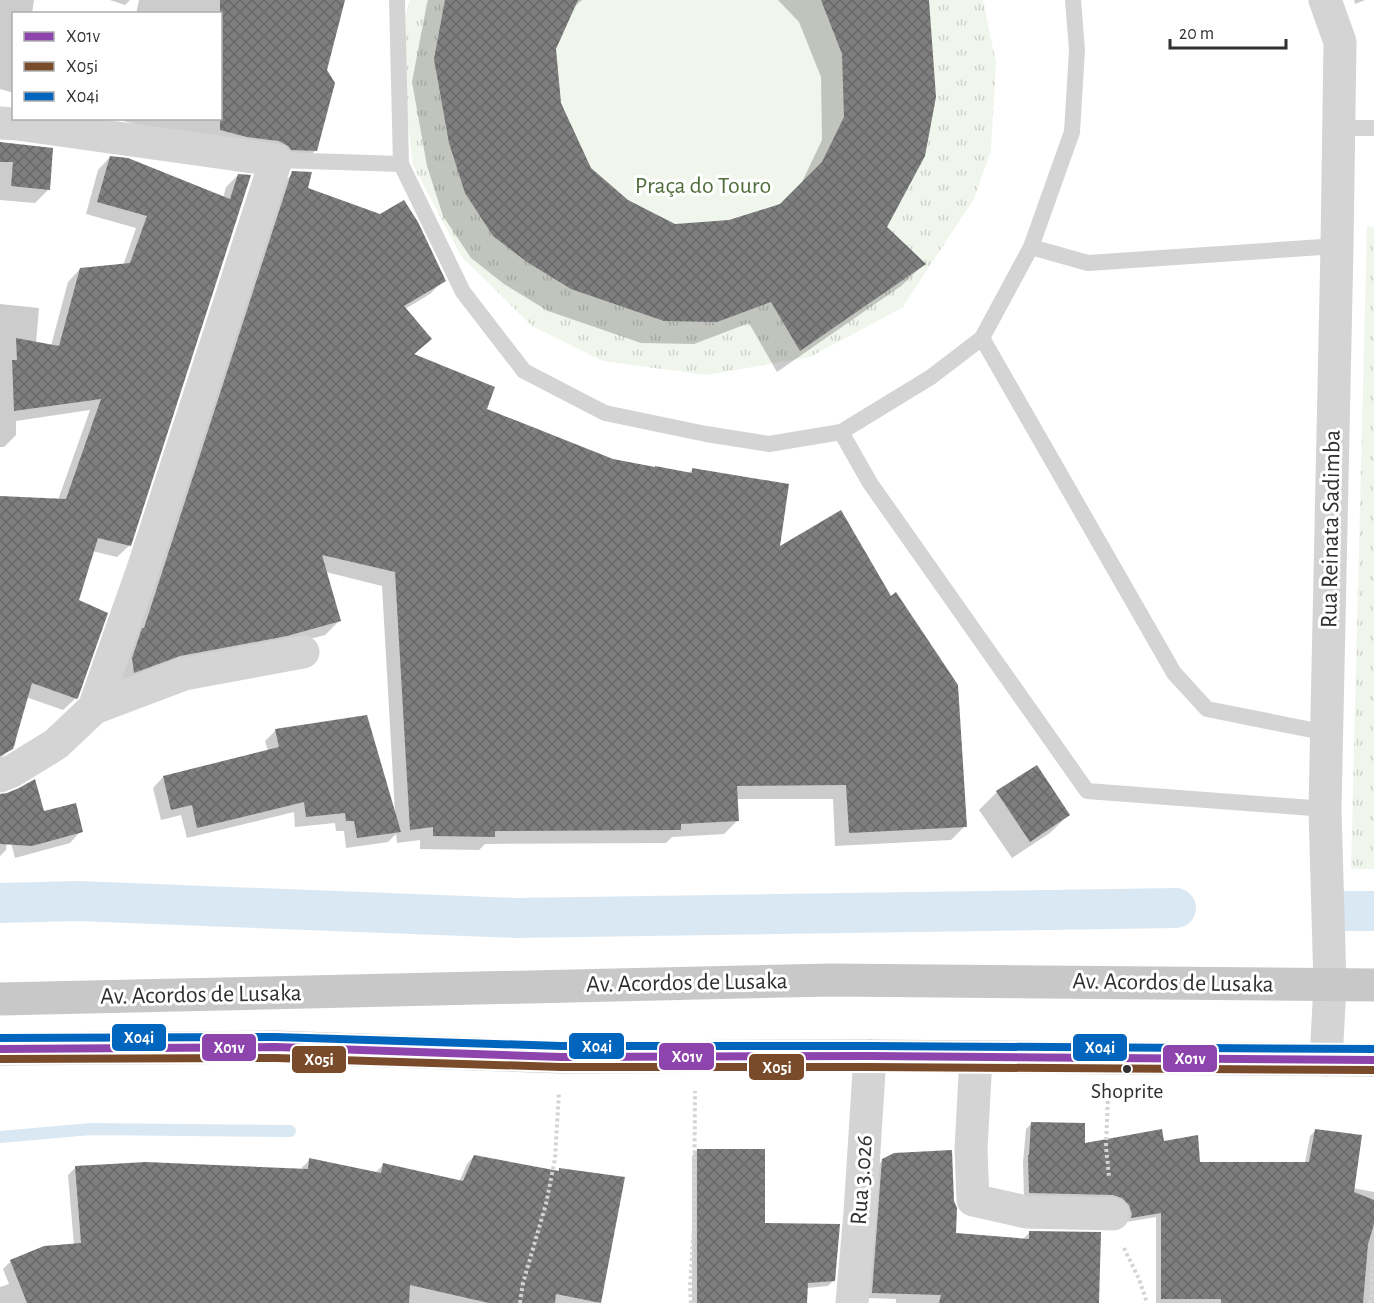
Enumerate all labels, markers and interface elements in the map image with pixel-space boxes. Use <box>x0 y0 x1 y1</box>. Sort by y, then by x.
legend <box>12 12 222 120</box>
scale bar <box>1170 12 1286 50</box>
text: 20 m <box>1179 25 1214 43</box>
text: X01v <box>66 28 100 46</box>
text: X05i <box>66 58 98 76</box>
text: X04i <box>66 88 99 106</box>
park label: Praça do Touro <box>635 174 771 198</box>
street label: Rua Reinata Sadimba <box>1317 430 1345 628</box>
street label: Av. Acordos de Lusaka <box>586 969 788 997</box>
street label: Av. Acordos de Lusaka <box>1072 969 1274 997</box>
street label: Av. Acordos de Lusaka <box>100 981 302 1009</box>
line badge: X04i <box>111 1023 167 1052</box>
text: X04i <box>124 1030 154 1046</box>
line badge: X04i <box>568 1032 625 1060</box>
line badge: X01v <box>201 1033 257 1062</box>
line badge: X04i <box>1072 1033 1128 1062</box>
text: X04i <box>582 1039 612 1055</box>
text: X01v <box>213 1040 245 1056</box>
text: X04i <box>1085 1040 1115 1056</box>
line badge: X01v <box>658 1042 715 1071</box>
line badge: X01v <box>1162 1044 1218 1073</box>
line badge: X05i <box>291 1045 347 1074</box>
text: X01v <box>671 1049 703 1065</box>
text: X01v <box>1174 1051 1206 1067</box>
text: X05i <box>304 1052 334 1068</box>
line badge: X05i <box>748 1053 805 1081</box>
text: X05i <box>762 1060 792 1076</box>
marker: Shoprite <box>1121 1063 1133 1075</box>
place label: Shoprite <box>1091 1080 1163 1102</box>
street label: Rua 3.026 <box>847 1134 877 1226</box>

